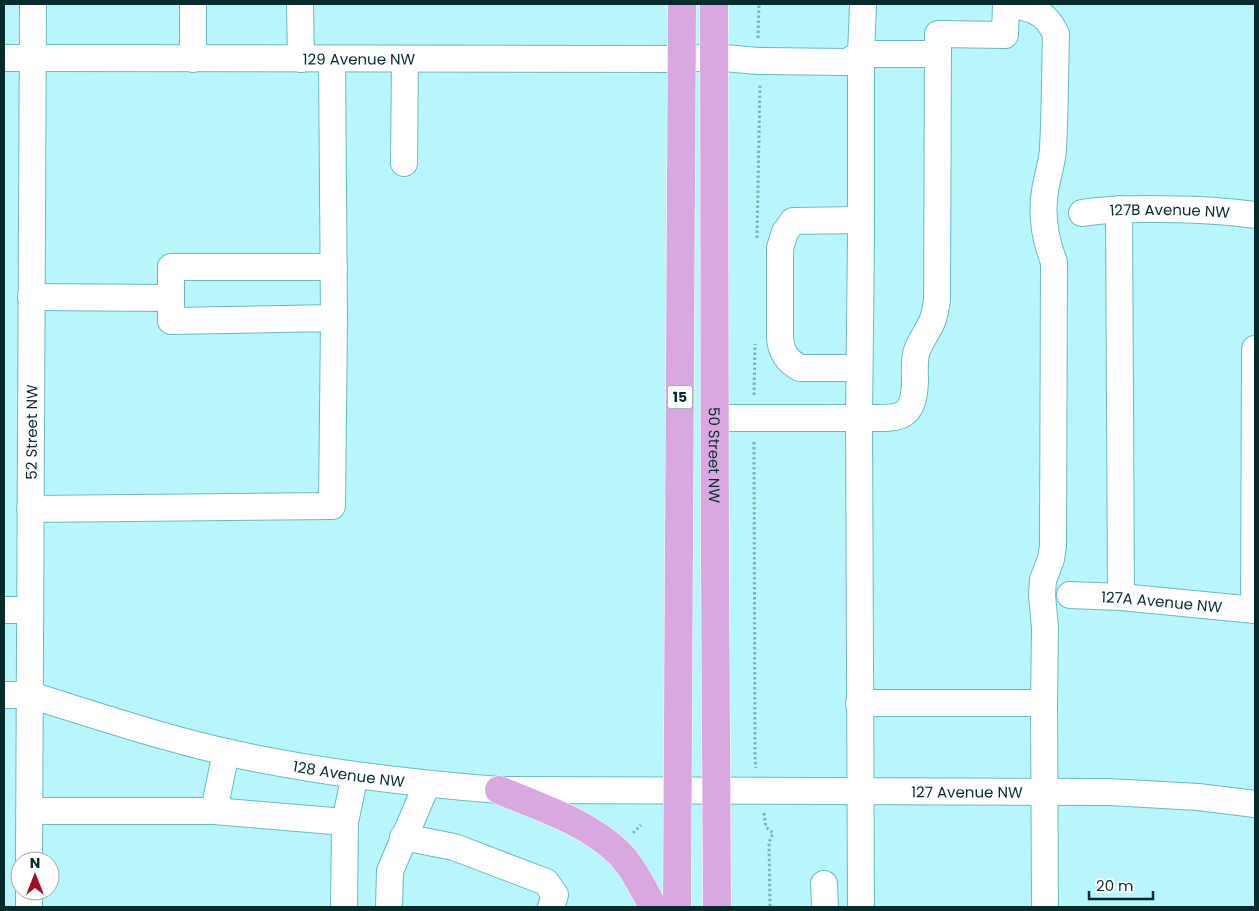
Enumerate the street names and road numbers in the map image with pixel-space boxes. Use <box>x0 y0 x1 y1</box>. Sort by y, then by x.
street label: 129 Avenue NW <box>303 48 416 69</box>
street label: 127B Avenue NW <box>1109 198 1231 222</box>
street label: 52 Street NW <box>20 384 42 480</box>
road number: 15 <box>668 386 692 408</box>
street label: 50 Street NW <box>704 407 725 503</box>
street label: 127A Avenue NW <box>1101 586 1224 617</box>
street label: 128 Avenue NW <box>291 755 406 792</box>
street label: 127 Avenue NW <box>911 781 1023 802</box>

